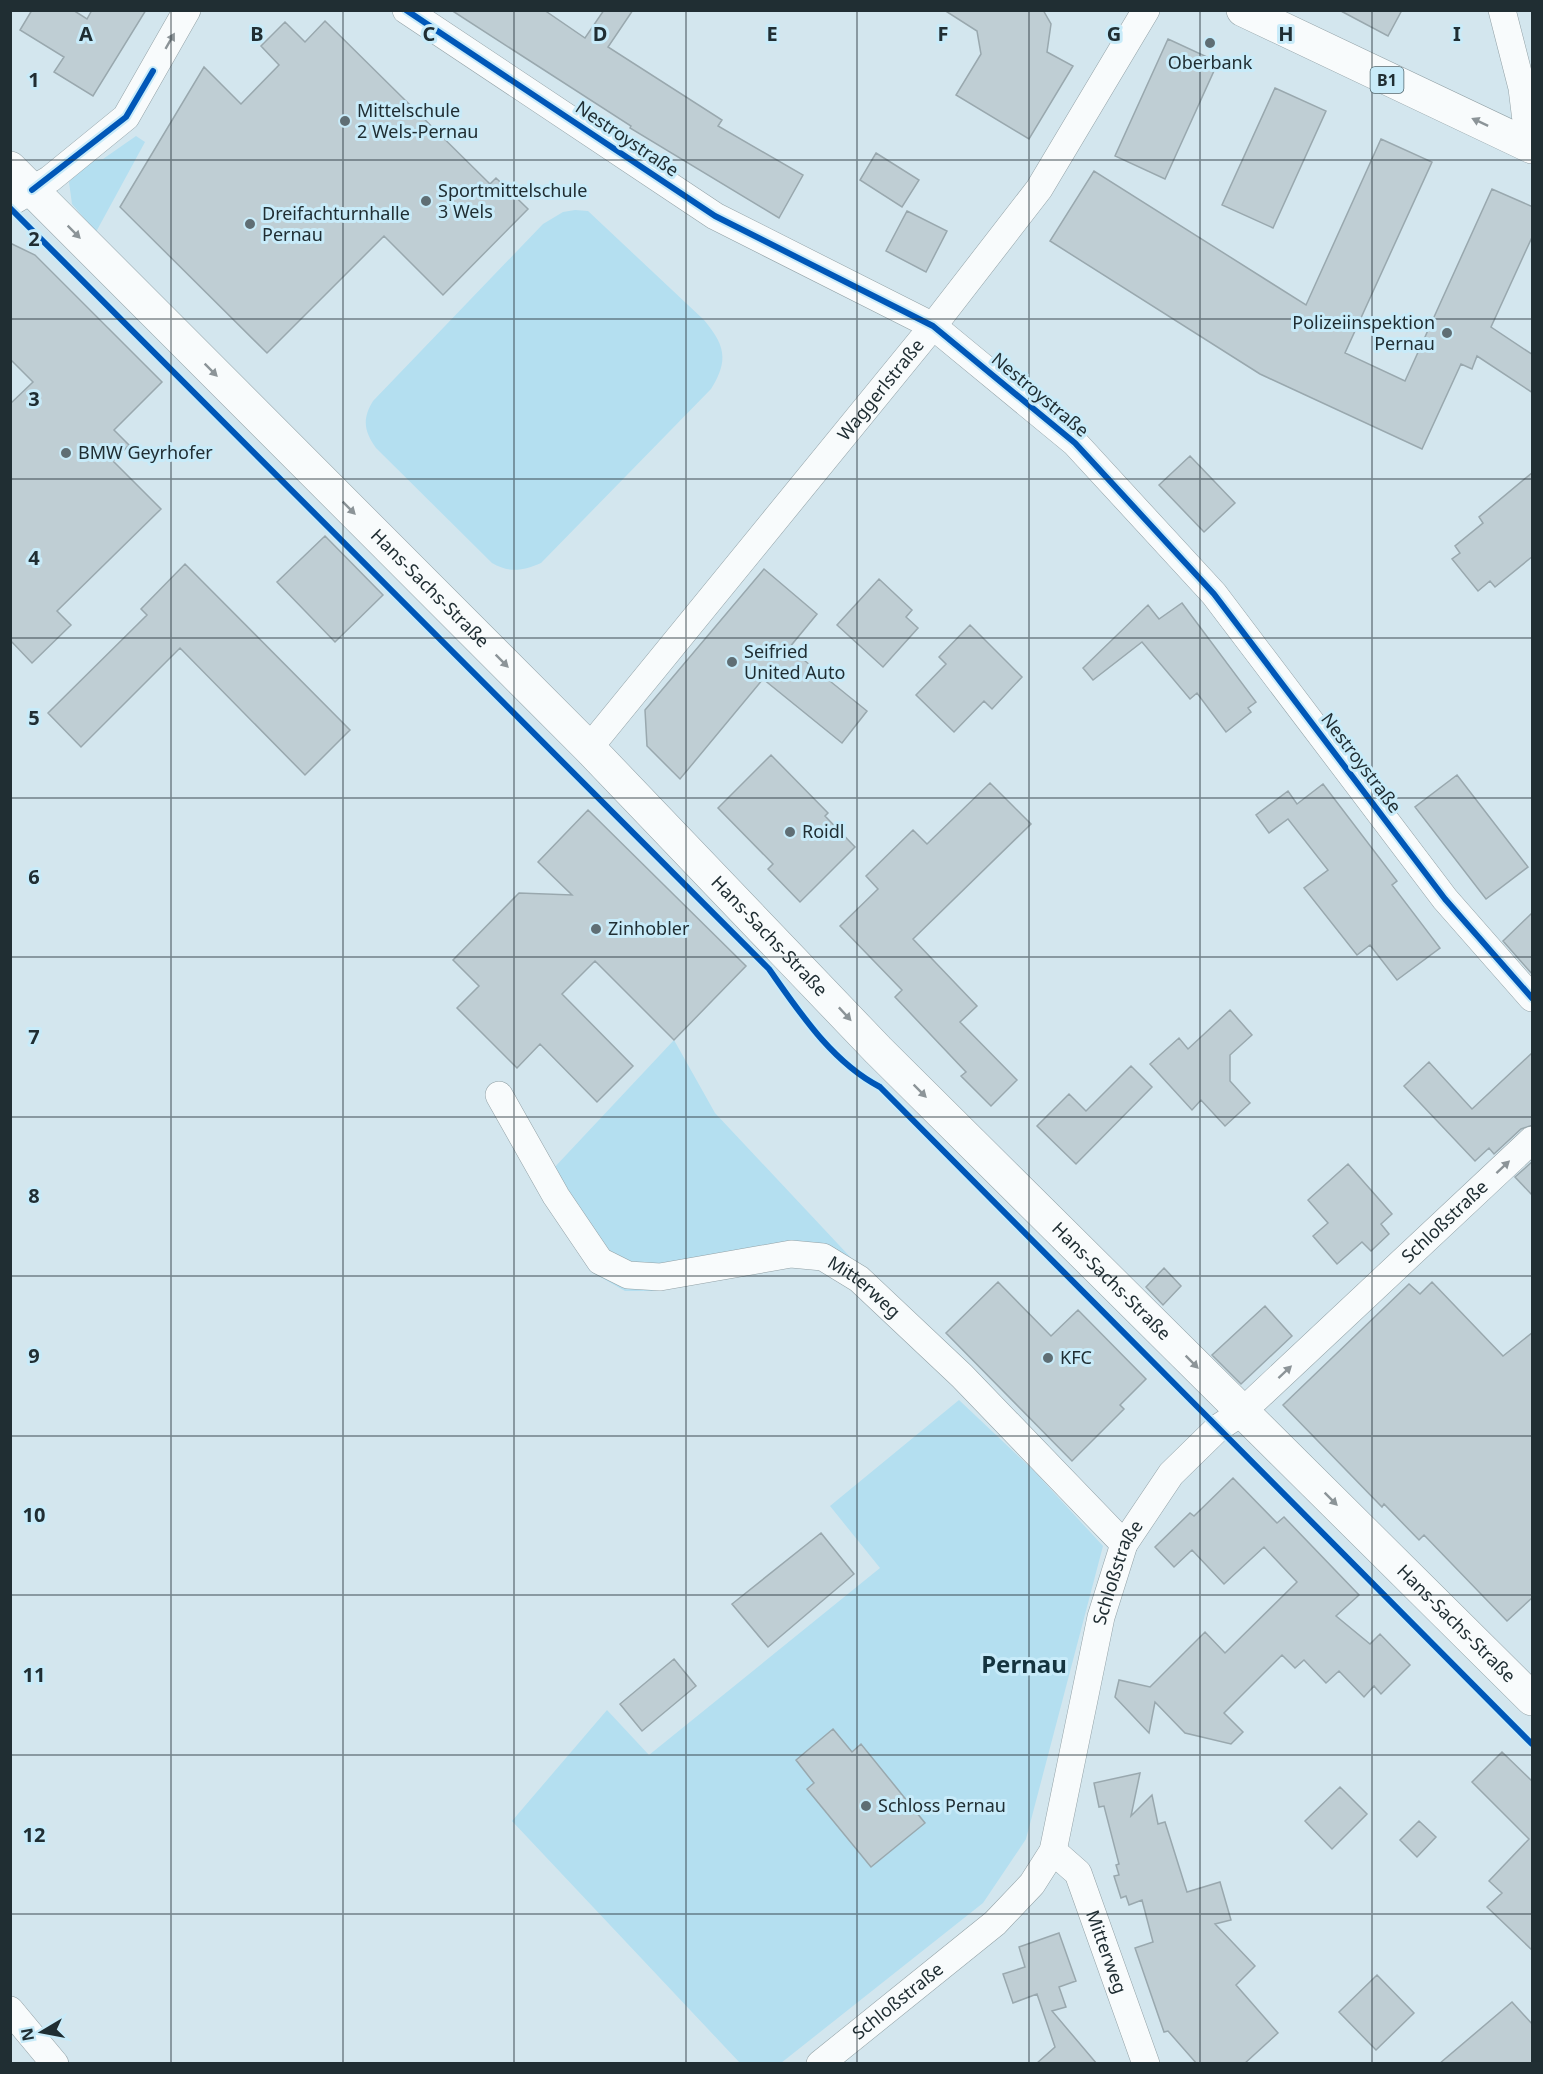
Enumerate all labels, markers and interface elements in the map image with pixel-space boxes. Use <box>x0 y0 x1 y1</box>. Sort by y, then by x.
text: A <box>79 20 93 47</box>
text: B <box>250 20 264 47</box>
text: C <box>423 20 436 47</box>
text: D <box>593 20 607 47</box>
text: E <box>766 20 778 47</box>
text: F <box>938 20 948 47</box>
text: G <box>1107 20 1121 47</box>
text: H <box>1278 20 1294 47</box>
text: I <box>1453 20 1461 47</box>
one-way arrow <box>165 32 175 49</box>
marker: Oberbank <box>1203 36 1217 50</box>
place label: Oberbank <box>1168 50 1253 74</box>
text: 1 <box>28 66 40 93</box>
road number: B1 <box>1370 67 1404 93</box>
street label: Nestroystraße <box>571 95 684 182</box>
place label: Mittelschule 2 Wels-Pernau <box>357 98 478 143</box>
marker: Mittelschule 2 Wels-Pernau <box>338 114 352 128</box>
one-way arrow <box>1471 117 1488 126</box>
place label: Sportmittelschule 3 Wels <box>438 178 587 223</box>
marker: Sportmittelschule 3 Wels <box>419 194 433 208</box>
place label: Dreifachturnhalle Pernau <box>262 201 410 246</box>
marker: Dreifachturnhalle Pernau <box>243 217 257 231</box>
one-way arrow <box>66 224 80 238</box>
text: 2 <box>28 225 40 252</box>
place label: Polizeiinspektion Pernau <box>1292 310 1435 355</box>
marker: Polizeiinspektion Pernau <box>1440 326 1454 340</box>
street label: Waggerlstraße <box>831 333 929 445</box>
street label: Nestroystraße <box>987 347 1094 442</box>
one-way arrow <box>204 363 219 377</box>
text: 3 <box>28 385 40 412</box>
place label: BMW Geyrhofer <box>78 440 213 464</box>
marker: BMW Geyrhofer <box>59 446 73 460</box>
one-way arrow <box>341 501 355 515</box>
street label: Hans-Sachs-Straße <box>366 523 495 652</box>
text: 4 <box>28 544 40 571</box>
place label: Seifried United Auto <box>744 639 845 684</box>
one-way arrow <box>494 654 508 668</box>
marker: Seifried United Auto <box>725 655 739 669</box>
text: 5 <box>28 704 40 731</box>
street label: Nestroystraße <box>1316 707 1407 817</box>
place label: Roidl <box>802 819 844 843</box>
marker: Roidl <box>783 825 797 839</box>
text: 6 <box>28 863 40 890</box>
street label: Hans-Sachs-Straße <box>706 870 833 1001</box>
place label: Zinhobler <box>608 916 690 940</box>
marker: Zinhobler <box>589 922 603 936</box>
one-way arrow <box>837 1007 851 1021</box>
text: 7 <box>28 1023 40 1050</box>
one-way arrow <box>912 1084 926 1098</box>
one-way arrow <box>1496 1160 1511 1174</box>
street label: Schloßstraße <box>1396 1175 1493 1268</box>
text: 8 <box>28 1182 40 1209</box>
street label: Hans-Sachs-Straße <box>1047 1216 1176 1345</box>
street label: Mitterweg <box>824 1250 906 1323</box>
text: 9 <box>28 1342 40 1369</box>
place label: KFC <box>1060 1345 1092 1369</box>
marker: KFC <box>1041 1351 1055 1365</box>
one-way arrow <box>1184 1355 1198 1369</box>
one-way arrow <box>1277 1365 1292 1379</box>
one-way arrow <box>1323 1492 1337 1506</box>
text: 10 <box>23 1501 45 1528</box>
street label: Schloßstraße <box>1087 1515 1148 1627</box>
street label: Hans-Sachs-Straße <box>1392 1559 1521 1687</box>
district label: Pernau <box>981 1647 1067 1680</box>
text: 11 <box>23 1661 45 1688</box>
place label: Schloss Pernau <box>878 1793 1006 1817</box>
marker: Schloss Pernau <box>859 1799 873 1813</box>
text: 12 <box>23 1821 45 1848</box>
street label: Mitterweg <box>1081 1907 1133 1997</box>
street label: Schloßstraße <box>847 1957 948 2044</box>
north arrow <box>12 2002 72 2062</box>
text: N <box>15 2026 39 2043</box>

